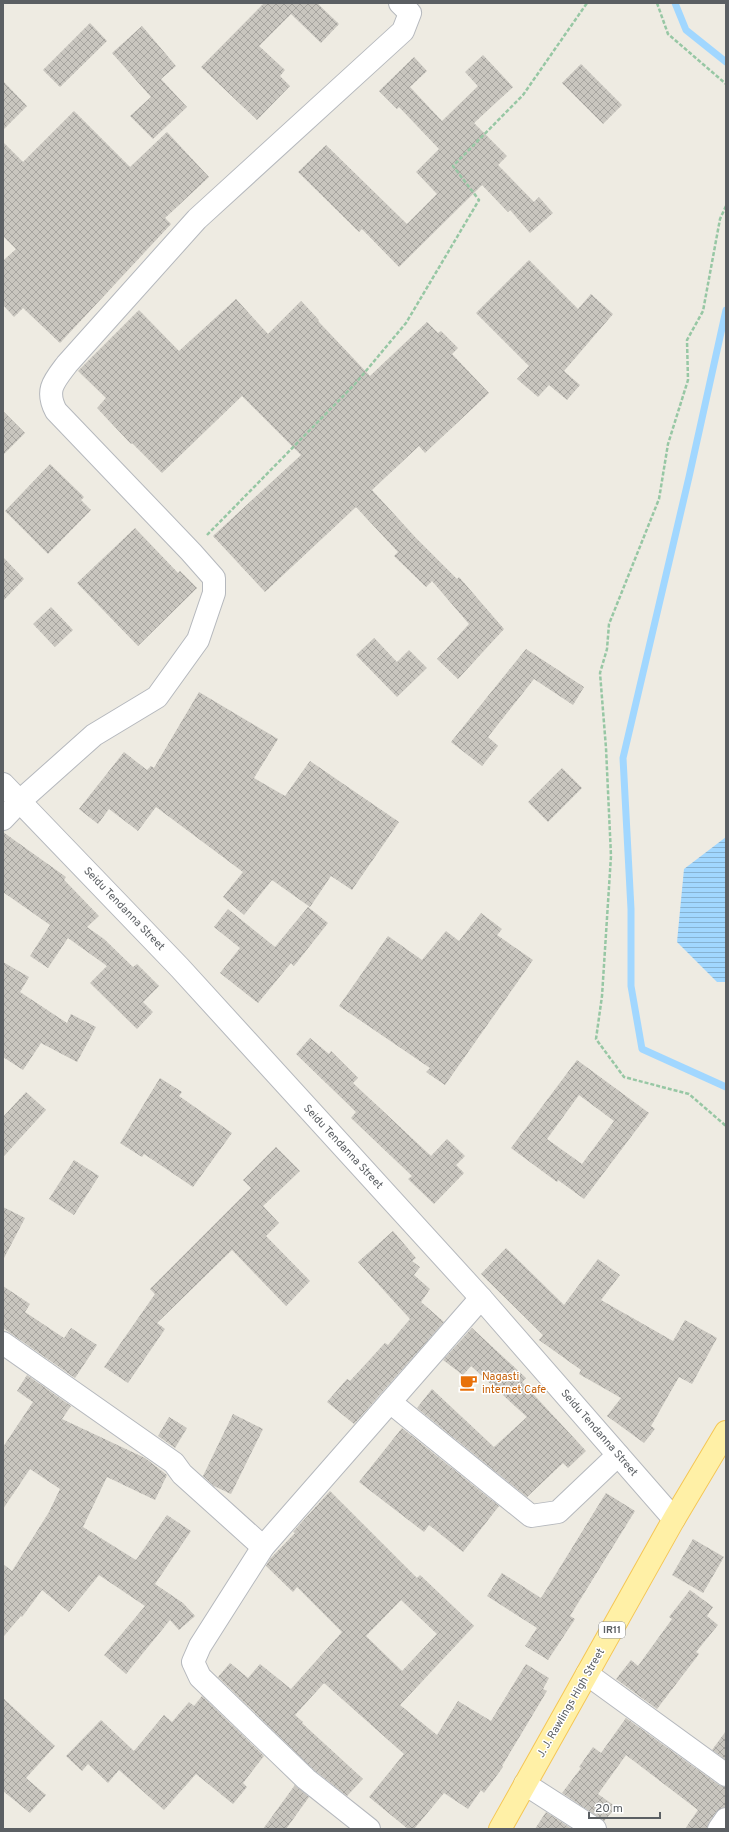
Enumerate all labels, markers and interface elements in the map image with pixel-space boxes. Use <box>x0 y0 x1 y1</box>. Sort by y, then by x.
street label: Seidu Tendanna Street <box>80 864 168 954</box>
street label: Seidu Tendanna Street <box>300 1102 386 1192</box>
place label: Nagasti internet Cafe <box>482 1370 546 1397</box>
cafe icon: Nagasti internet Cafe <box>459 1373 479 1393</box>
street label: Seidu Tendanna Street <box>557 1387 641 1479</box>
road number: IR11 <box>599 1622 625 1638</box>
street label: J. J. Rawlings High Street <box>534 1646 608 1760</box>
scale bar <box>589 1794 660 1820</box>
text: 20 m <box>595 1801 623 1817</box>

